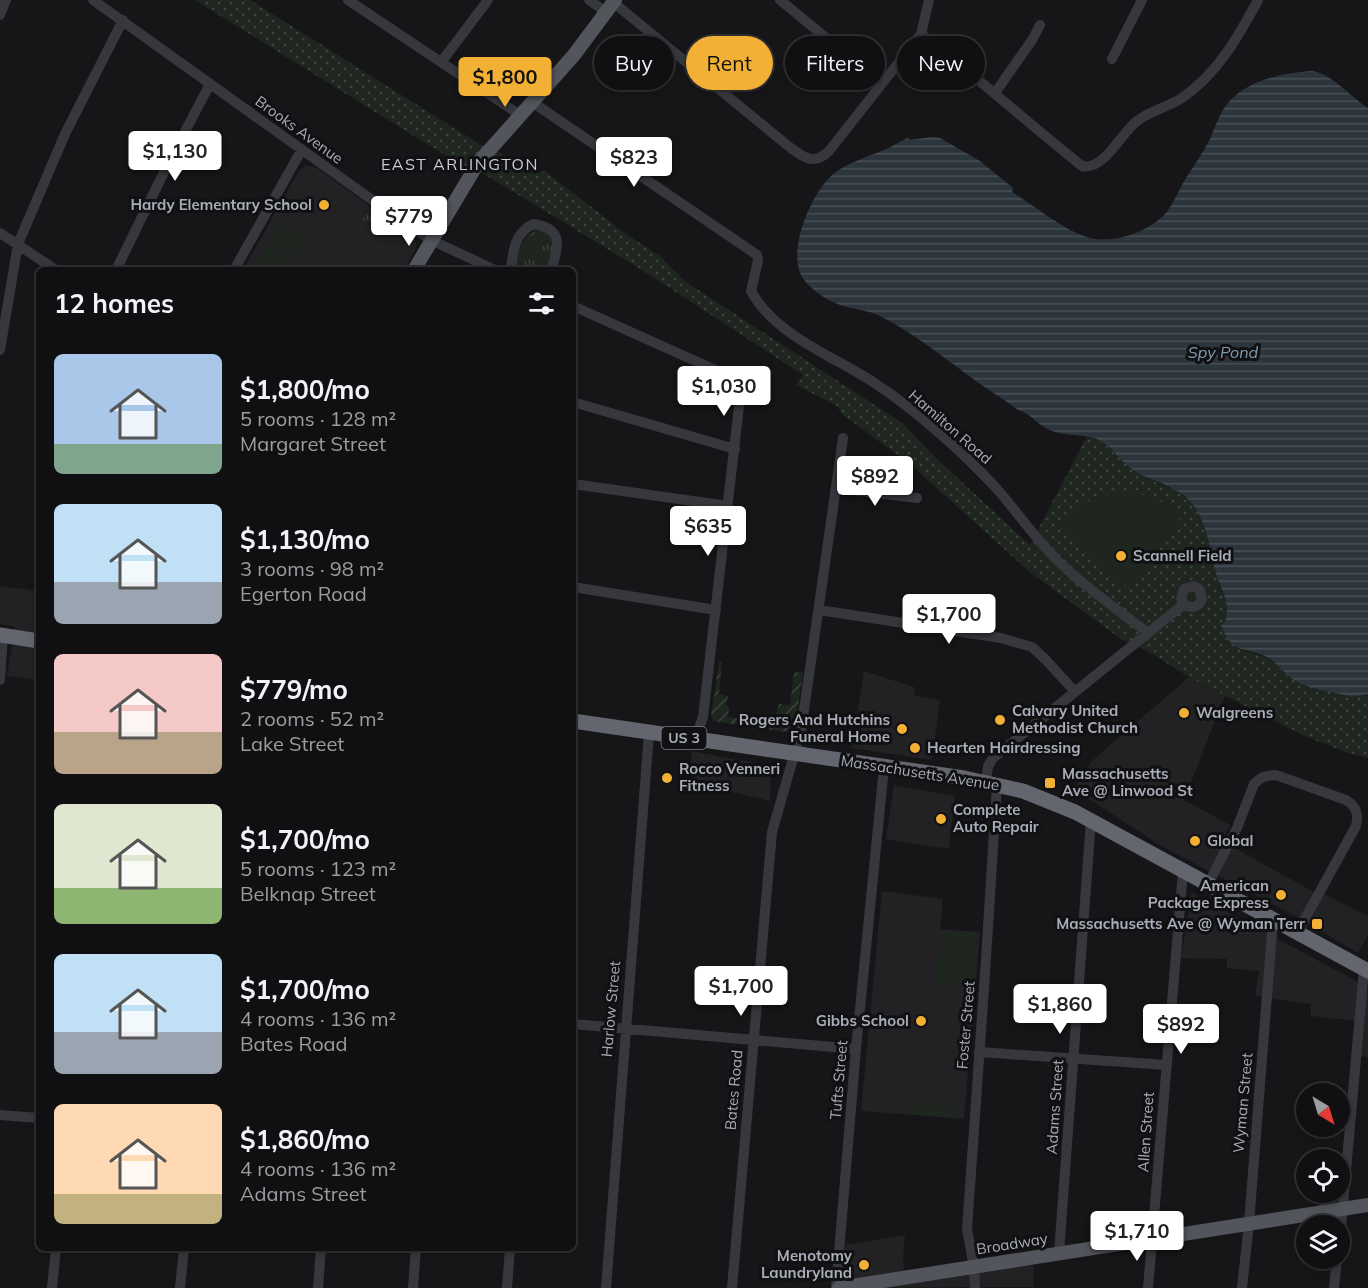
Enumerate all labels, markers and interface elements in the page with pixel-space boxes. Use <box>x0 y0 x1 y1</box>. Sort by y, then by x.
chip: Buy <box>594 36 674 90</box>
chip: Rent <box>686 36 773 90</box>
chip: Filters <box>785 36 885 90</box>
chip: New <box>897 36 985 90</box>
pin: $1,800 <box>456 57 554 108</box>
text: $1,800 <box>473 64 537 89</box>
street label: Brooks Avenue <box>252 91 347 168</box>
pin: $1,130 <box>126 131 224 182</box>
pin: $823 <box>598 137 670 188</box>
text: $1,130 <box>143 138 207 163</box>
text: $823 <box>610 144 658 169</box>
district label: EAST ARLINGTON <box>381 154 539 174</box>
place label: Hardy Elementary School <box>130 195 312 214</box>
pin: $779 <box>373 196 445 247</box>
marker: Hardy Elementary School <box>317 198 331 212</box>
text: $779 <box>385 203 433 228</box>
text: 12 homes <box>54 287 174 320</box>
icon: filters <box>525 287 558 320</box>
water label: Spy Pond <box>1188 342 1259 362</box>
pin: $1,030 <box>675 366 773 417</box>
text: $1,800/mo <box>240 373 370 406</box>
text: $1,030 <box>692 373 756 398</box>
icon: home <box>102 378 174 450</box>
street label: Hamilton Road <box>905 385 996 468</box>
text: 5 rooms · 128 m² <box>240 406 396 431</box>
text: Margaret Street <box>240 431 386 456</box>
pin: $892 <box>839 456 911 507</box>
text: $892 <box>851 463 899 488</box>
pin: $635 <box>672 506 744 557</box>
text: $635 <box>684 513 732 538</box>
text: $1,130/mo <box>240 523 370 556</box>
icon: home <box>102 528 174 600</box>
place label: Scannell Field <box>1133 546 1232 565</box>
marker: Scannell Field <box>1114 549 1128 563</box>
text: 3 rooms · 98 m² <box>240 556 384 581</box>
text: Egerton Road <box>240 581 367 606</box>
pin: $1,700 <box>900 594 998 645</box>
text: $1,700 <box>917 601 981 626</box>
text: $779/mo <box>240 673 348 706</box>
icon: home <box>102 678 174 750</box>
place label: Calvary United Methodist Church <box>1012 701 1138 737</box>
place label: Walgreens <box>1196 703 1273 722</box>
text: 2 rooms · 52 m² <box>240 706 384 731</box>
marker: Walgreens <box>1177 706 1191 720</box>
place label: Rogers And Hutchins Funeral Home <box>739 710 890 746</box>
marker: Calvary United Methodist Church <box>993 713 1007 727</box>
marker: Rogers And Hutchins Funeral Home <box>895 722 909 736</box>
road number: US 3 <box>662 727 706 749</box>
text: Lake Street <box>240 731 344 756</box>
place label: Hearten Hairdressing <box>927 738 1081 757</box>
marker: Hearten Hairdressing <box>908 741 922 755</box>
street label: Massachusetts Avenue <box>840 751 1001 794</box>
place label: Rocco Venneri Fitness <box>679 759 780 795</box>
place label: Massachusetts Ave @ Linwood St <box>1062 764 1193 800</box>
marker: Rocco Venneri Fitness <box>660 771 674 785</box>
marker: Massachusetts Ave @ Linwood St <box>1043 776 1057 790</box>
place label: Complete Auto Repair <box>953 800 1039 836</box>
marker: Complete Auto Repair <box>934 812 948 826</box>
text: $1,700/mo <box>240 823 370 856</box>
icon: home <box>102 828 174 900</box>
place label: Global <box>1207 831 1253 850</box>
marker: Global <box>1188 834 1202 848</box>
text: 5 rooms · 123 m² <box>240 856 396 881</box>
place label: American Package Express <box>1148 876 1269 912</box>
text: Belknap Street <box>240 881 376 906</box>
marker: American Package Express <box>1274 888 1288 902</box>
place label: Massachusetts Ave @ Wyman Terr <box>1056 914 1305 933</box>
marker: Massachusetts Ave @ Wyman Terr <box>1310 917 1324 931</box>
street label: Harlow Street <box>597 960 624 1058</box>
pin: $1,700 <box>692 966 790 1017</box>
text: $1,700/mo <box>240 973 370 1006</box>
text: $1,700 <box>709 973 773 998</box>
icon: home <box>102 978 174 1050</box>
street label: Foster Street <box>952 980 979 1070</box>
pin: $1,860 <box>1011 984 1109 1035</box>
text: $1,860 <box>1028 991 1092 1016</box>
pin: $892 <box>1145 1004 1217 1055</box>
text: 4 rooms · 136 m² <box>240 1006 396 1031</box>
place label: Gibbs School <box>816 1011 909 1030</box>
text: $892 <box>1157 1011 1205 1036</box>
marker: Gibbs School <box>914 1014 928 1028</box>
text: Bates Road <box>240 1031 348 1056</box>
street label: Tufts Street <box>826 1040 851 1120</box>
street label: Bates Road <box>721 1049 746 1131</box>
street label: Wyman Street <box>1229 1052 1256 1154</box>
street label: Adams Street <box>1042 1059 1067 1155</box>
north arrow <box>1296 1083 1350 1137</box>
map controls <box>1296 1083 1350 1269</box>
street label: Allen Street <box>1133 1091 1158 1173</box>
text: $1,860/mo <box>240 1123 370 1156</box>
icon: home <box>102 1128 174 1200</box>
button: locate <box>1296 1149 1350 1203</box>
text: 4 rooms · 136 m² <box>240 1156 396 1181</box>
text: Adams Street <box>240 1181 367 1206</box>
pin: $1,710 <box>1088 1211 1186 1262</box>
button: layers <box>1296 1215 1350 1269</box>
text: $1,710 <box>1105 1218 1169 1243</box>
street label: Broadway <box>975 1228 1049 1259</box>
place label: Menotomy Laundryland <box>761 1246 853 1282</box>
marker: Menotomy Laundryland <box>857 1258 871 1272</box>

